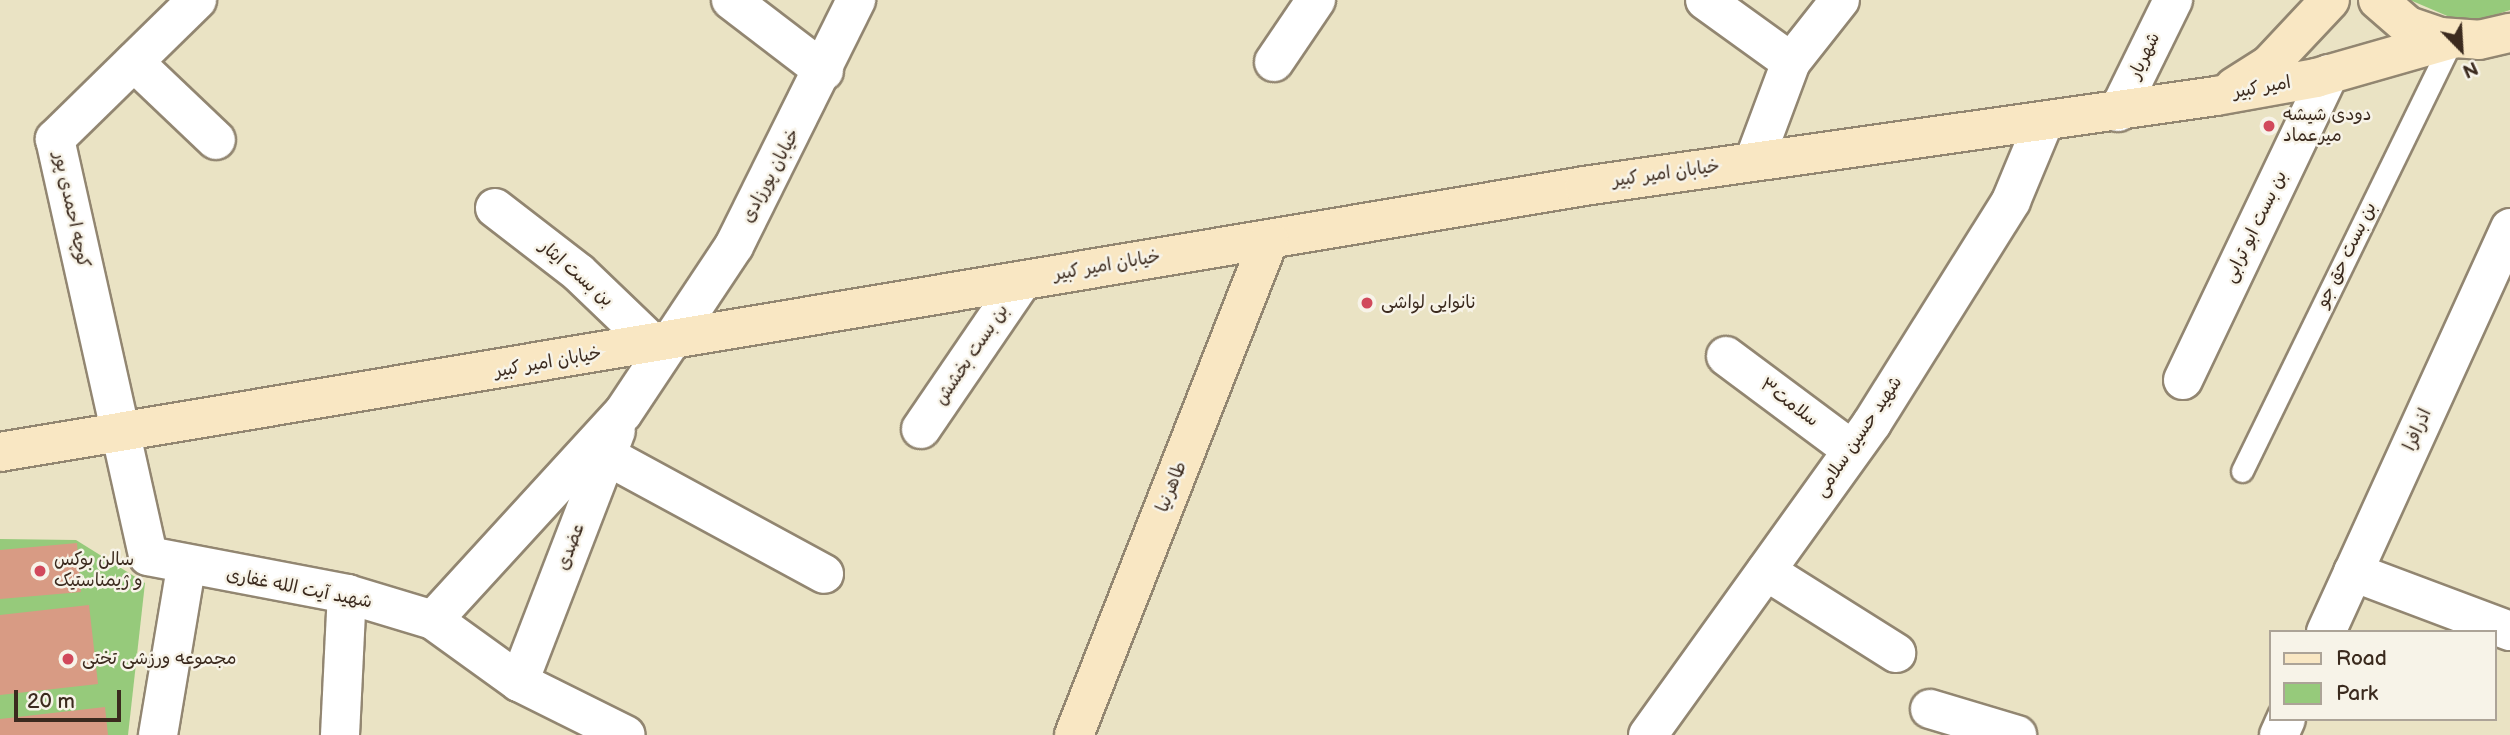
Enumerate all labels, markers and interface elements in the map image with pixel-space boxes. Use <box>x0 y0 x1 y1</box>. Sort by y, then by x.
north arrow <box>2426 14 2496 84</box>
street label: شهریار <box>2125 29 2165 83</box>
text: N <box>2459 55 2481 82</box>
street label: امیر کبیر <box>2231 72 2293 104</box>
place label: دودی شیشه میرعماد <box>2283 105 2371 148</box>
marker: دودی شیشه میرعماد <box>2261 118 2277 134</box>
street label: خیابان پورزادی <box>737 125 805 227</box>
street label: کوچه احمدی پور <box>48 150 94 270</box>
street label: خیابان امیر کبیر <box>1611 156 1721 192</box>
street label: بن بست ابو ترابی <box>2220 168 2292 286</box>
street label: بن بست حق جو <box>2312 199 2382 311</box>
street label: بن بست ایثار <box>535 236 617 312</box>
street label: خیابان امیر کبیر <box>1052 246 1162 286</box>
place label: نانوایی لواشی <box>1381 292 1477 314</box>
marker: نانوایی لواشی <box>1359 295 1375 311</box>
street label: بن بست بخشش <box>930 301 1014 409</box>
street label: خیابان امیر کبیر <box>493 343 603 383</box>
street label: شهید حسین سلامی <box>1811 372 1907 502</box>
street label: سلامت۳ <box>1756 374 1822 432</box>
street label: اذرافرا <box>2399 406 2437 454</box>
street label: طاهرنیا <box>1152 458 1192 516</box>
street label: عضدی <box>552 521 590 573</box>
place label: سالن بوکس و ژیمناستیک <box>54 550 143 592</box>
marker: سالن بوکس و ژیمناستیک <box>32 563 48 579</box>
street label: شهید آیت الله غفاری <box>224 564 374 614</box>
legend <box>2268 630 2496 721</box>
text: Road <box>2336 646 2387 671</box>
place label: مجموعه ورزشی تختی <box>82 648 236 670</box>
marker: مجموعه ورزشی تختی <box>60 651 76 667</box>
scale bar <box>18 676 124 720</box>
text: Park <box>2336 681 2378 706</box>
text: 20 m <box>27 689 75 714</box>

